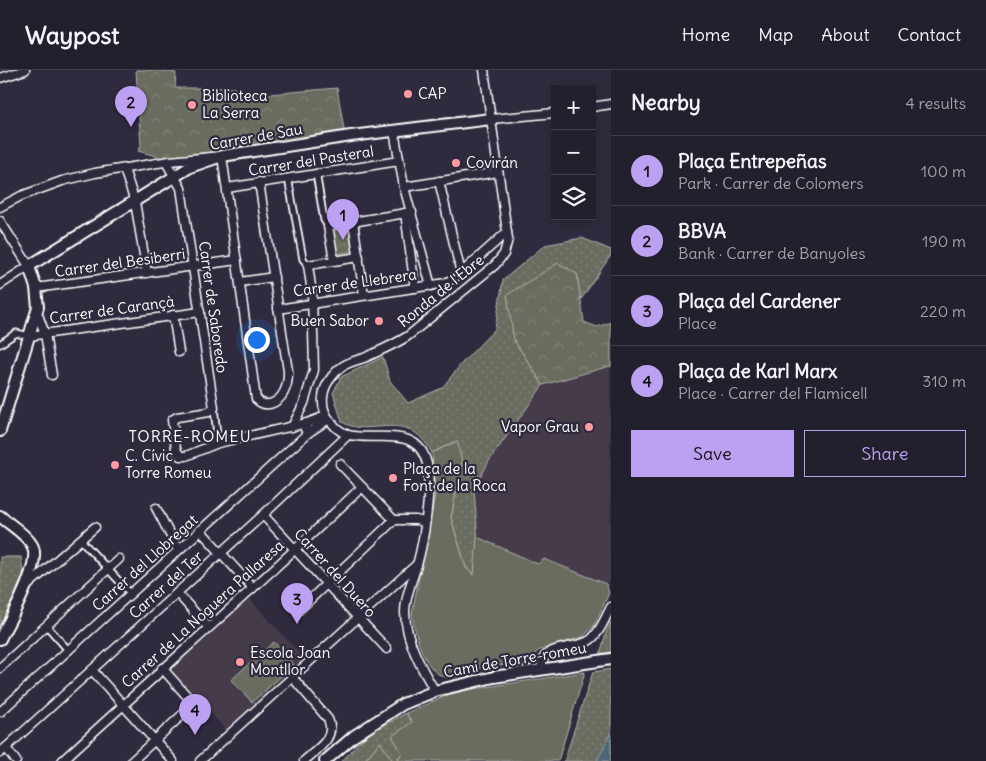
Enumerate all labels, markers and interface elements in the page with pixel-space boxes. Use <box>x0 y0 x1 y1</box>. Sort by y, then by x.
text: Waypost <box>25 20 119 50</box>
text: Home <box>682 23 730 46</box>
text: Map <box>758 23 793 46</box>
text: About <box>821 23 869 46</box>
text: Contact <box>897 23 961 46</box>
place label: CAP <box>418 84 447 103</box>
map controls <box>551 85 596 220</box>
button: + <box>551 85 596 130</box>
pin: 2 <box>115 86 147 127</box>
place label: Biblioteca La Serra <box>202 86 268 122</box>
marker: CAP <box>402 88 414 100</box>
text: Nearby <box>631 89 701 116</box>
text: 4 results <box>905 93 966 113</box>
marker: Biblioteca La Serra <box>186 99 198 111</box>
street label: Carrer de Sau <box>208 119 304 154</box>
button: − <box>551 130 596 175</box>
street label: Carrer del Pasteral <box>247 141 375 180</box>
text: Plaça Entrepeñas <box>678 149 827 173</box>
place label: Covirán <box>466 153 518 172</box>
marker: Covirán <box>450 157 462 169</box>
text: 1 <box>644 161 650 181</box>
text: 100 m <box>921 161 966 181</box>
text: Park · Carrer de Colomers <box>678 173 863 193</box>
button: layers <box>551 175 596 220</box>
pin: 1 <box>327 199 359 240</box>
text: BBVA <box>678 219 726 243</box>
text: 2 <box>643 231 651 251</box>
text: 190 m <box>922 231 966 251</box>
street label: Carrer de Saboredo <box>195 240 232 374</box>
text: Bank · Carrer de Banyoles <box>678 243 865 263</box>
street label: Carrer del Besiberri <box>53 244 186 281</box>
street label: Ronda de l'Ebre <box>394 250 487 331</box>
street label: Carrer de Llebrera <box>292 264 418 301</box>
text: Plaça del Cardener <box>678 289 840 313</box>
street label: Carrer de Carançà <box>48 291 176 328</box>
text: 3 <box>642 301 652 321</box>
text: 220 m <box>920 301 966 321</box>
place label: Buen Sabor <box>290 311 369 330</box>
text: Place <box>678 313 717 333</box>
marker: Buen Sabor <box>373 315 385 327</box>
your location <box>244 327 270 353</box>
text: Plaça de Karl Marx <box>678 359 837 383</box>
text: 4 <box>642 371 652 391</box>
text: 310 m <box>922 371 966 391</box>
text: Place · Carrer del Flamicell <box>678 383 867 403</box>
place label: Vapor Grau <box>501 417 579 436</box>
marker: Vapor Grau <box>583 421 595 433</box>
district label: TORRE-ROMEU <box>128 426 252 446</box>
button: Save <box>631 430 794 477</box>
button: Share <box>804 430 966 477</box>
place label: C. Cívic Torre Romeu <box>125 446 212 482</box>
marker: C. Cívic Torre Romeu <box>109 459 121 471</box>
place label: Plaça de la Font de la Roca <box>403 459 507 495</box>
marker: Plaça de la Font de la Roca <box>387 472 399 484</box>
street label: Carrer del Llobregat <box>88 510 201 615</box>
street label: Carrer del Duero <box>290 524 380 621</box>
street label: Carrer de La Noguera Pallaresa <box>118 535 288 692</box>
street label: Carrer del Ter <box>125 547 206 623</box>
pin: 3 <box>281 583 313 624</box>
street label: Camí de Torre-romeu <box>442 638 588 681</box>
place label: Escola Joan Montllor <box>250 643 331 679</box>
marker: Escola Joan Montllor <box>234 656 246 668</box>
pin: 4 <box>179 694 211 735</box>

